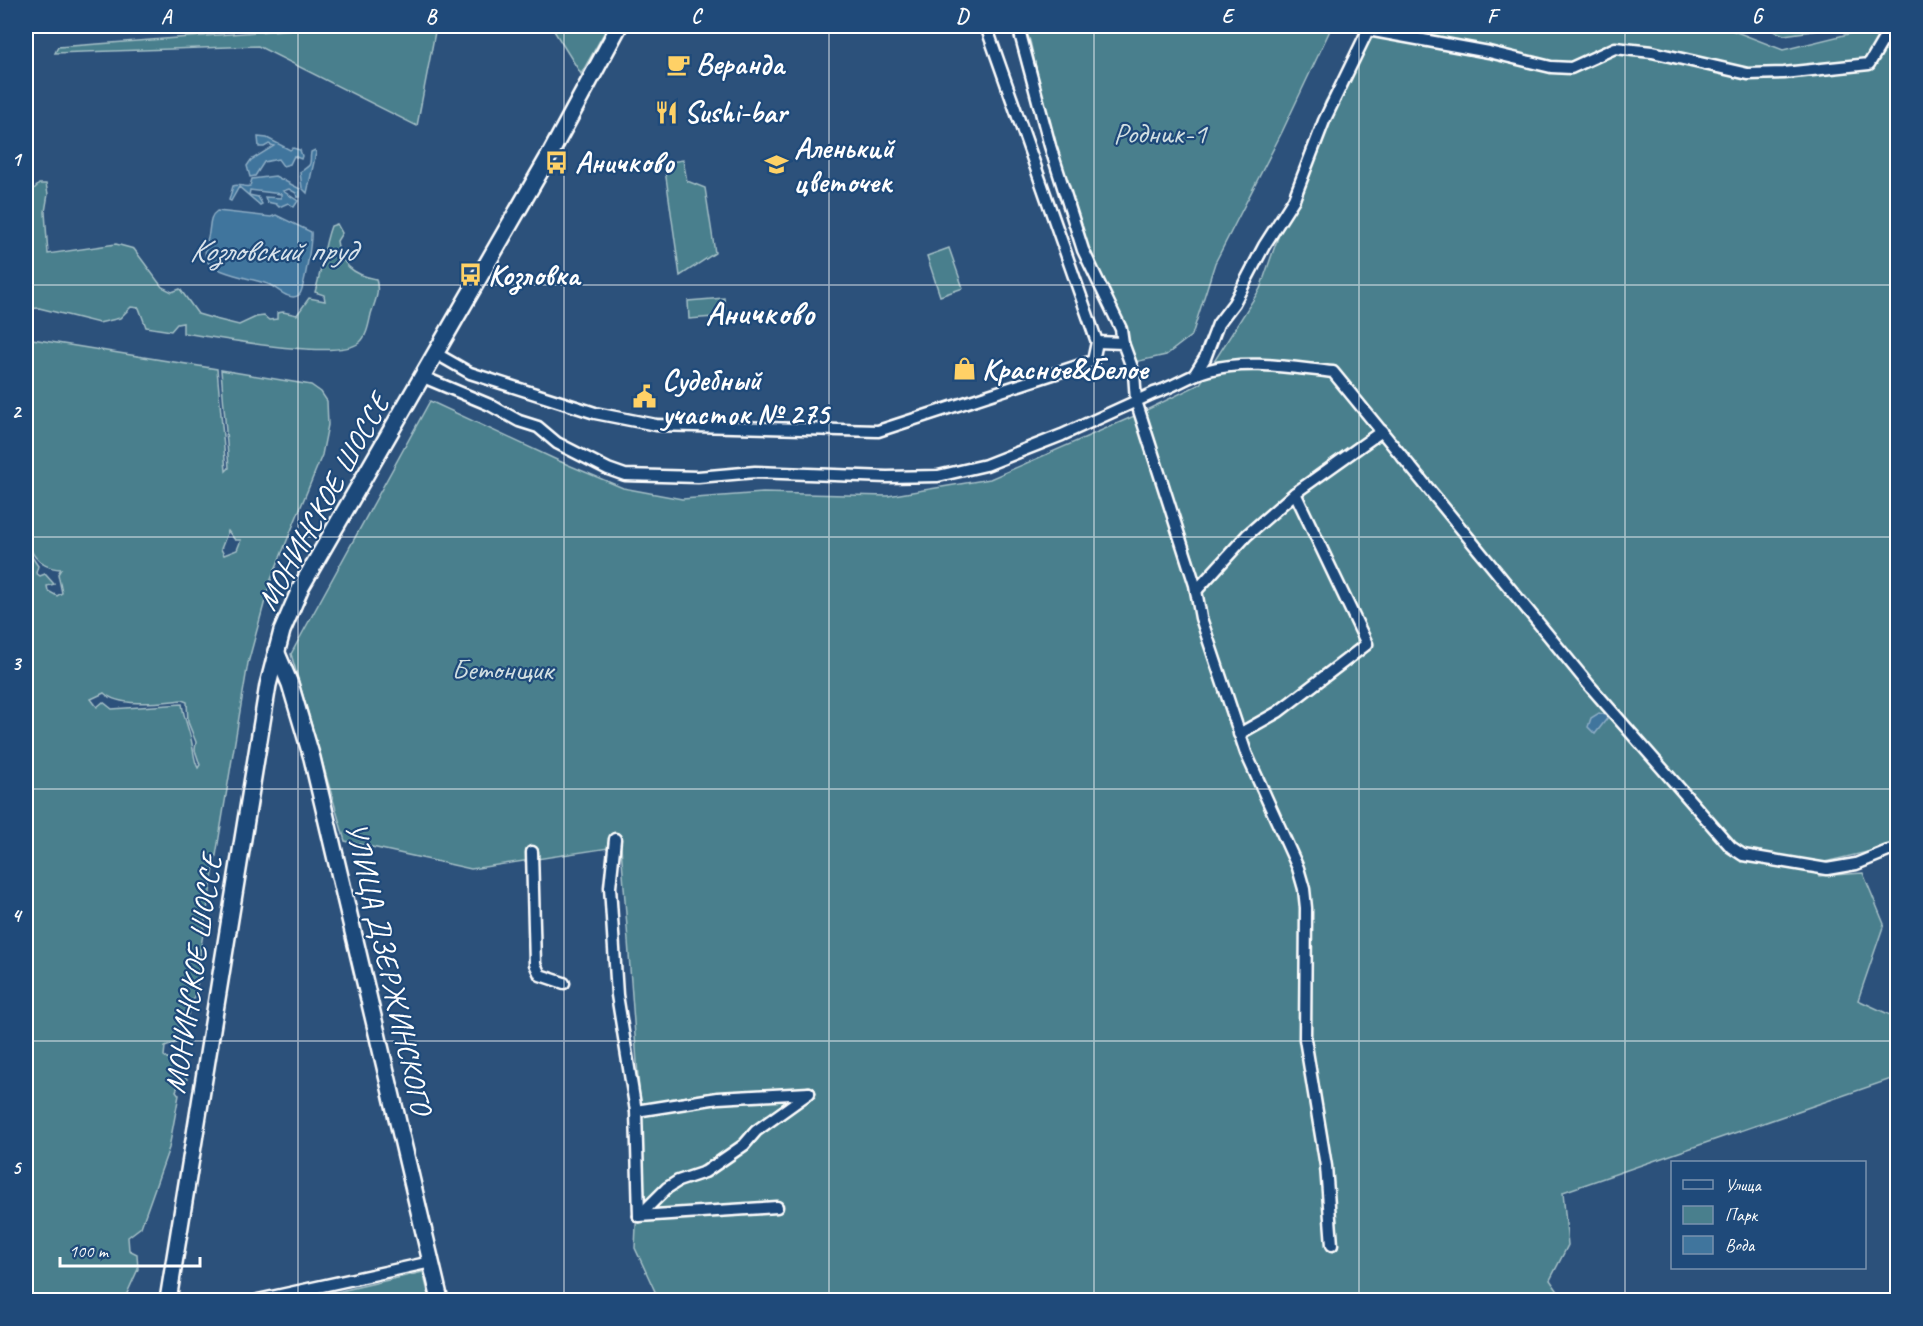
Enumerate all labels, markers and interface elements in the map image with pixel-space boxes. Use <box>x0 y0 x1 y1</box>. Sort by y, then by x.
text: A <box>161 4 173 29</box>
text: B <box>426 4 438 29</box>
text: C <box>691 4 703 29</box>
text: D <box>956 4 970 29</box>
text: E <box>1222 4 1236 29</box>
text: F <box>1487 4 1501 29</box>
text: G <box>1752 4 1765 29</box>
place label: Веранда <box>696 45 787 83</box>
cafe icon: Веранда <box>665 51 691 77</box>
place label: Sushi-bar <box>684 93 790 131</box>
restaurant icon: Sushi-bar <box>653 99 679 125</box>
park label: Родник-1 <box>1113 114 1208 152</box>
place label: Аленький цветочек <box>794 129 896 201</box>
place label: Аничково <box>575 143 676 181</box>
text: 1 <box>12 147 23 172</box>
bus stop icon: Аничково <box>544 149 570 175</box>
school or university icon: Аленький цветочек <box>763 152 789 178</box>
water label: Козловский пруд <box>189 230 361 271</box>
place label: Козловка <box>488 256 582 295</box>
bus stop icon: Козловка <box>457 262 483 288</box>
district label: Аничково <box>706 292 816 334</box>
place label: Красное&Белое <box>982 350 1150 388</box>
shop icon: Красное&Белое <box>951 356 977 382</box>
place label: Судебный участок № 275 <box>659 361 832 433</box>
street label: МОНИНСКОЕ ШОССЕ <box>248 384 400 617</box>
public building icon: Судебный участок № 275 <box>631 384 657 410</box>
text: 2 <box>12 399 23 424</box>
park label: Бетонщик <box>451 650 556 688</box>
text: 3 <box>12 651 23 676</box>
street label: УЛИЦА ДЗЕРЖИНСКОГО <box>337 819 442 1120</box>
street label: МОНИНСКОЕ ШОССЕ <box>155 848 231 1096</box>
text: 4 <box>12 903 24 928</box>
text: 5 <box>12 1155 23 1180</box>
legend <box>1671 1161 1866 1269</box>
text: Улица <box>1725 1174 1762 1196</box>
text: Парк <box>1725 1204 1759 1226</box>
scale bar <box>60 1230 200 1268</box>
text: Вода <box>1725 1234 1756 1256</box>
text: 100 m <box>69 1240 110 1262</box>

